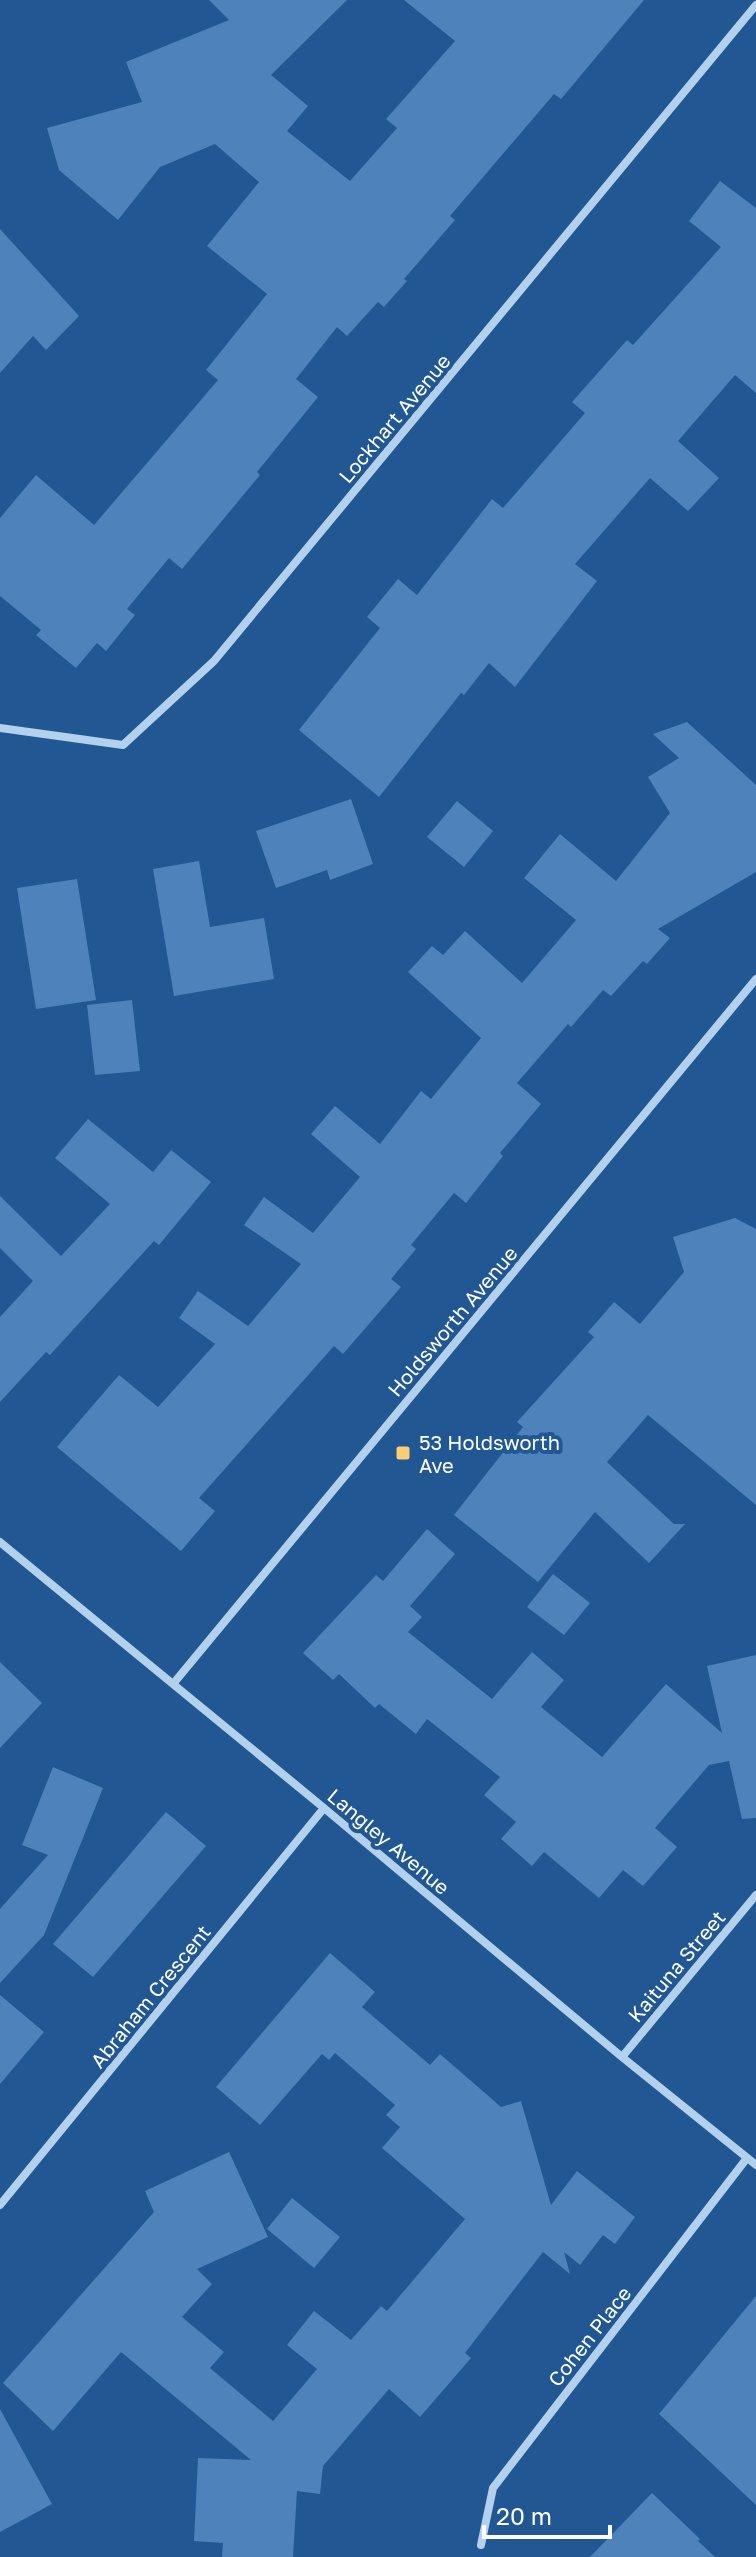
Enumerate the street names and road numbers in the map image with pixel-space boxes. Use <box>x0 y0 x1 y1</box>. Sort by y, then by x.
street label: Lockhart Avenue <box>333 349 455 487</box>
street label: Holdsworth Avenue <box>382 1241 522 1401</box>
street label: Langley Avenue <box>323 1783 455 1899</box>
street label: Kaituna Street <box>622 1905 730 2027</box>
street label: Abraham Crescent <box>85 1920 215 2072</box>
street label: Cohen Place <box>543 2281 635 2391</box>

